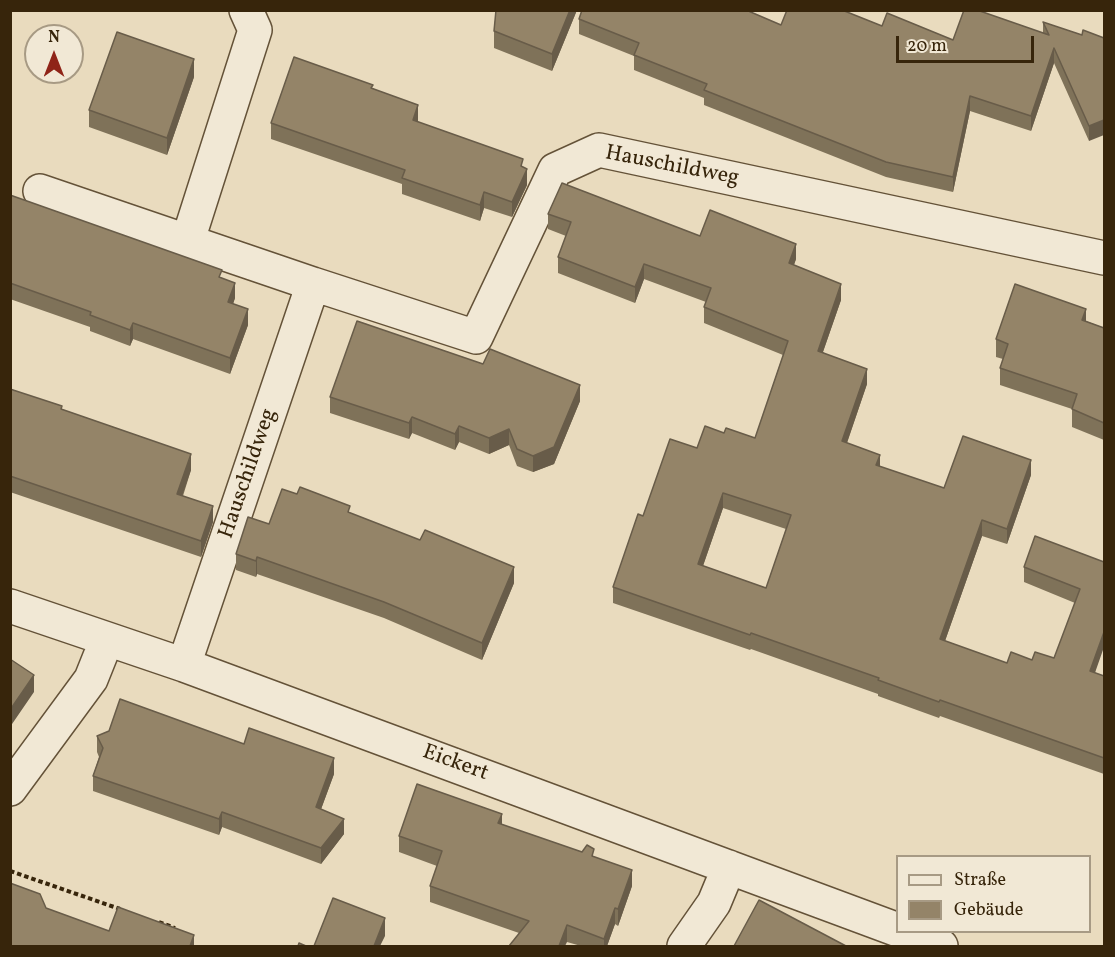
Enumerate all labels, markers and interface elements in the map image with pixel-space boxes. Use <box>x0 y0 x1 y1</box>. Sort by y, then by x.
north arrow <box>24 24 84 84</box>
scale bar <box>899 24 1037 62</box>
text: N <box>48 27 60 49</box>
text: 20 m <box>907 34 947 59</box>
street label: Hauschildweg <box>603 141 741 193</box>
street label: Hauschildweg <box>214 405 284 543</box>
street label: Eickert <box>418 740 492 788</box>
legend <box>896 855 1091 933</box>
text: Straße <box>954 868 1006 893</box>
text: Gebäude <box>954 898 1023 923</box>

